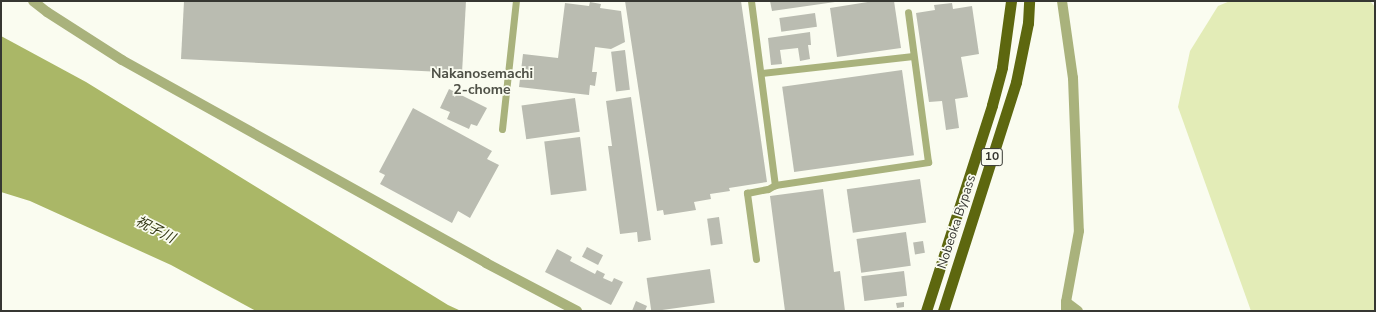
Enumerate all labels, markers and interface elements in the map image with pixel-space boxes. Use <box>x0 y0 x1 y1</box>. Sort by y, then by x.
district label: Nakanosemachi 2-chome <box>431 66 533 98</box>
road number: 10 <box>980 147 1004 167</box>
street label: Nobeoka Bypass <box>934 173 980 271</box>
water label: 祝子川 <box>132 213 178 247</box>

